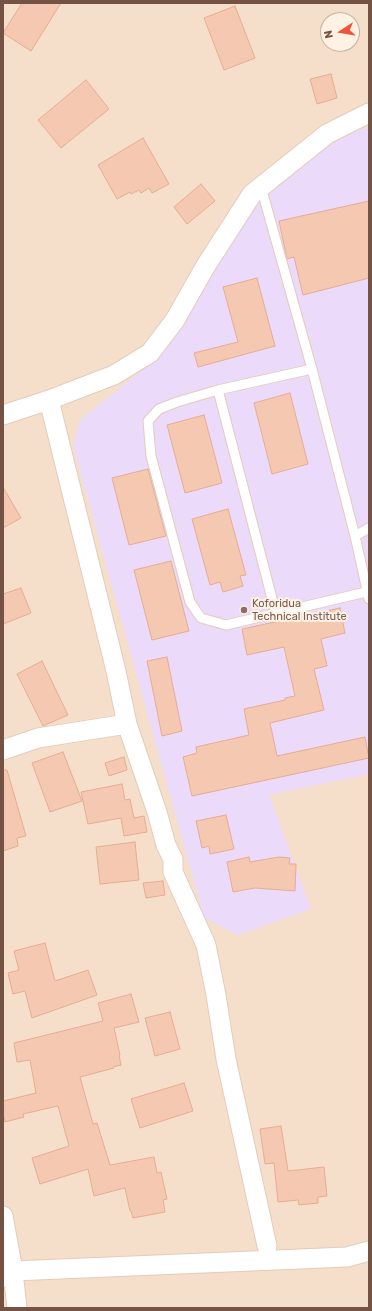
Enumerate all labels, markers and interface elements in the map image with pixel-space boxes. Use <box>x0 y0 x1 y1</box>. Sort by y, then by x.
north arrow <box>320 12 360 52</box>
text: N <box>322 29 336 40</box>
place label: Koforidua Technical Institute <box>252 597 347 623</box>
marker: Koforidua Technical Institute <box>239 605 249 615</box>

